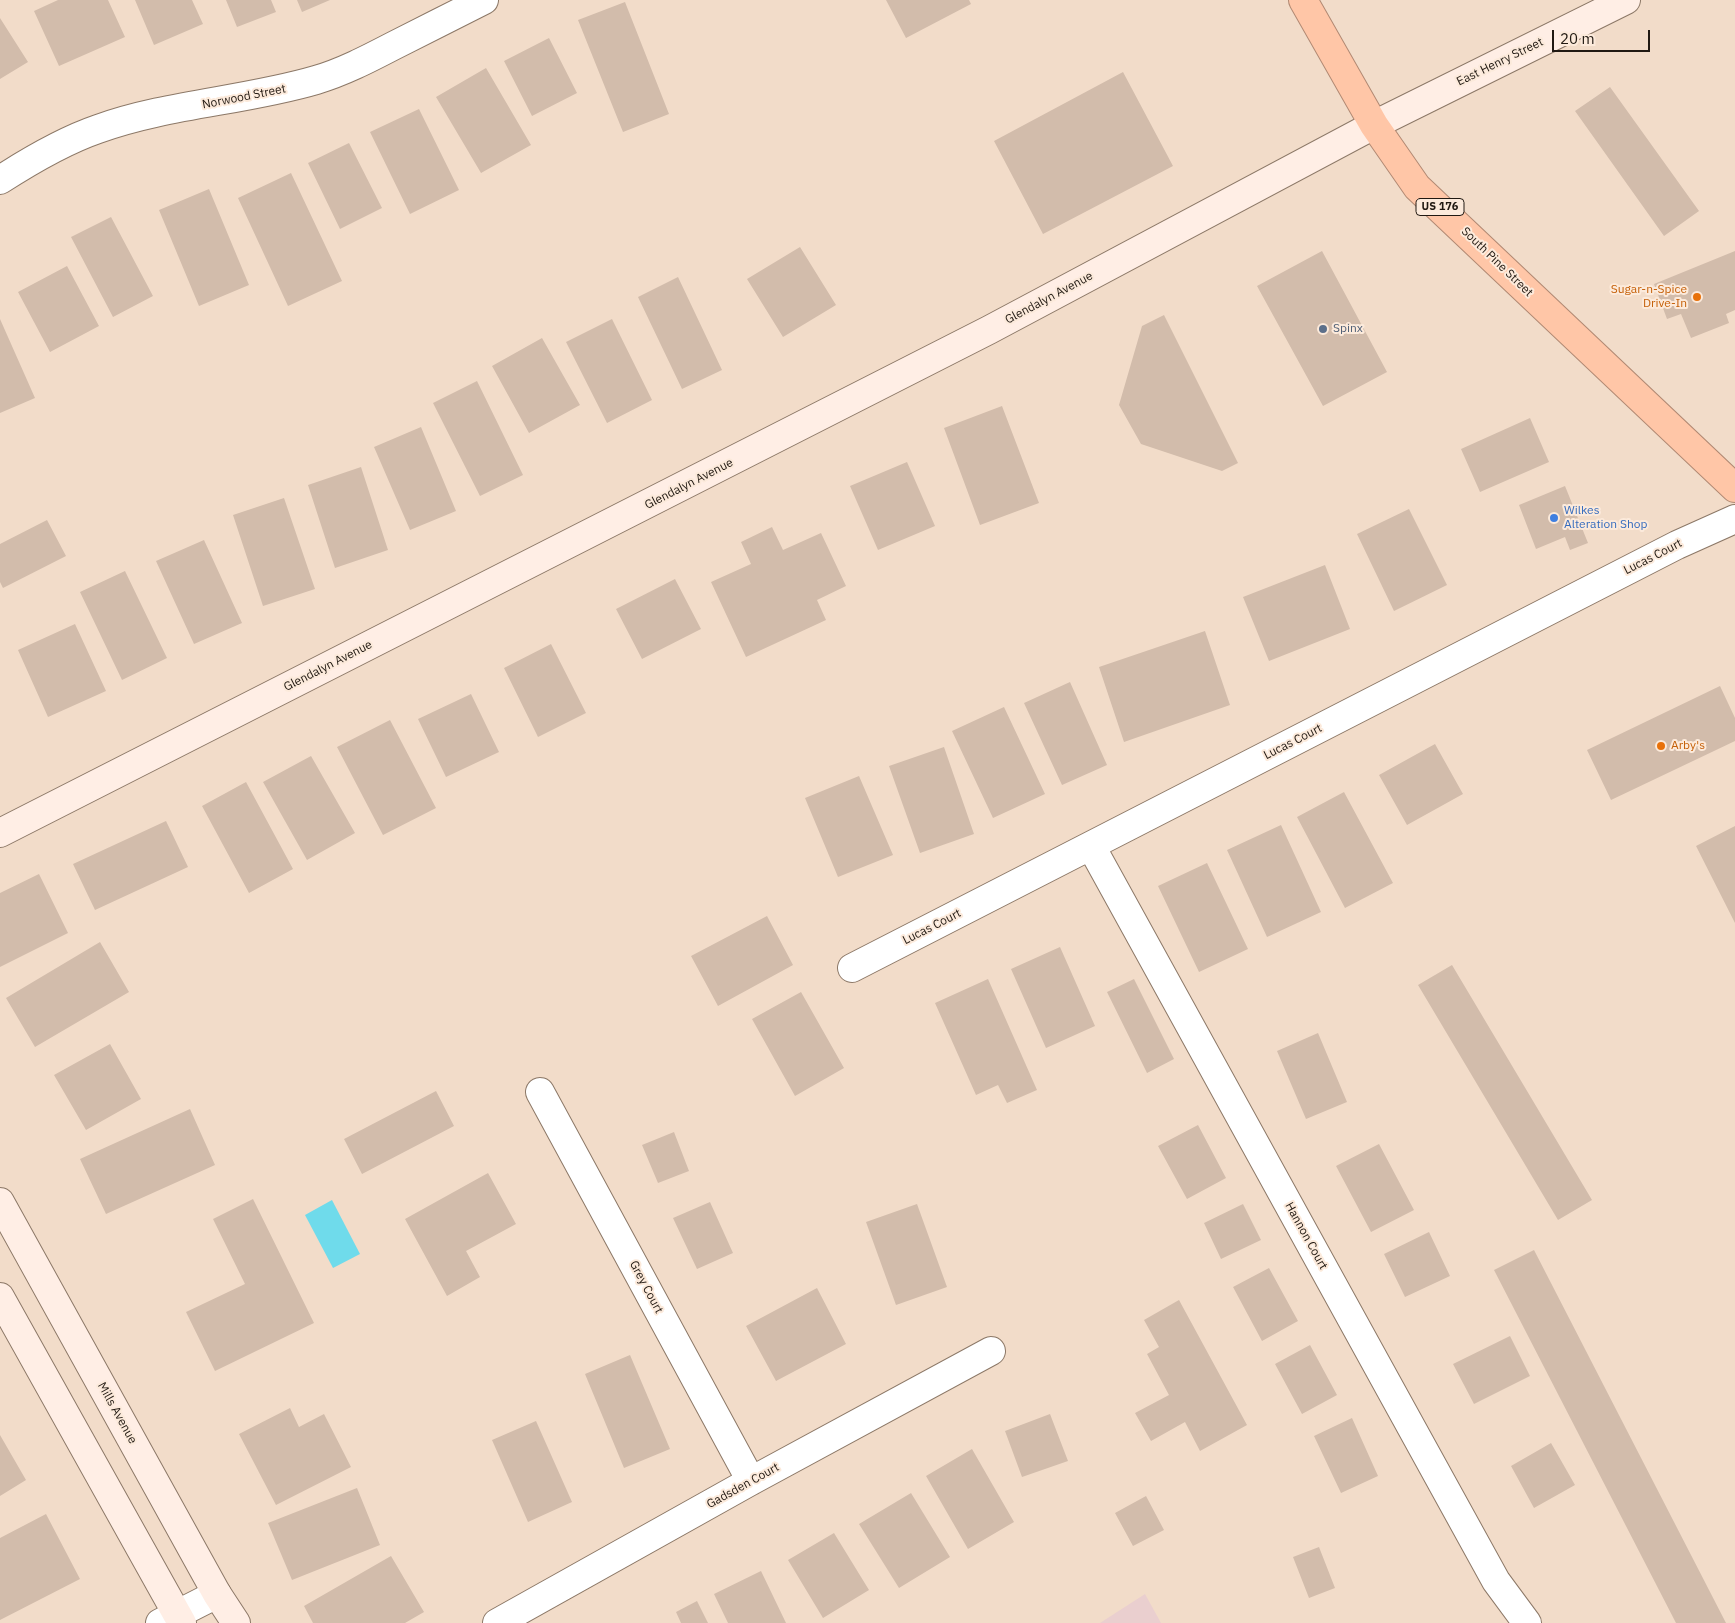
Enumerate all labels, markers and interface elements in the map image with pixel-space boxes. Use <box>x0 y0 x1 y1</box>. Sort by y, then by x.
scale bar <box>1555 20 1652 52</box>
text: 20 m <box>1560 29 1595 48</box>
street label: East Henry Street <box>1454 35 1546 89</box>
street label: Norwood Street <box>201 82 287 112</box>
road number: US 176 <box>1416 198 1464 216</box>
street label: South Pine Street <box>1458 224 1536 300</box>
street label: Glendalyn Avenue <box>1003 269 1095 327</box>
place label: Sugar-n-Spice Drive-In <box>1611 283 1687 311</box>
marker: Sugar-n-Spice Drive-In <box>1691 291 1703 303</box>
place label: Spinx <box>1333 322 1363 336</box>
marker: Spinx <box>1317 323 1329 335</box>
street label: Glendalyn Avenue <box>642 456 736 512</box>
place label: Wilkes Alteration Shop <box>1564 504 1647 532</box>
marker: Wilkes Alteration Shop <box>1548 512 1560 524</box>
street label: Lucas Court <box>1621 536 1685 578</box>
street label: Glendalyn Avenue <box>281 638 375 694</box>
street label: Lucas Court <box>1261 721 1325 763</box>
place label: Arby's <box>1671 739 1705 753</box>
marker: Arby's <box>1655 740 1667 752</box>
street label: Lucas Court <box>900 906 964 948</box>
street label: Hannon Court <box>1282 1200 1330 1272</box>
street label: Grey Court <box>626 1258 666 1316</box>
street label: Mills Avenue <box>94 1380 140 1446</box>
street label: Gadsden Court <box>704 1460 782 1512</box>

